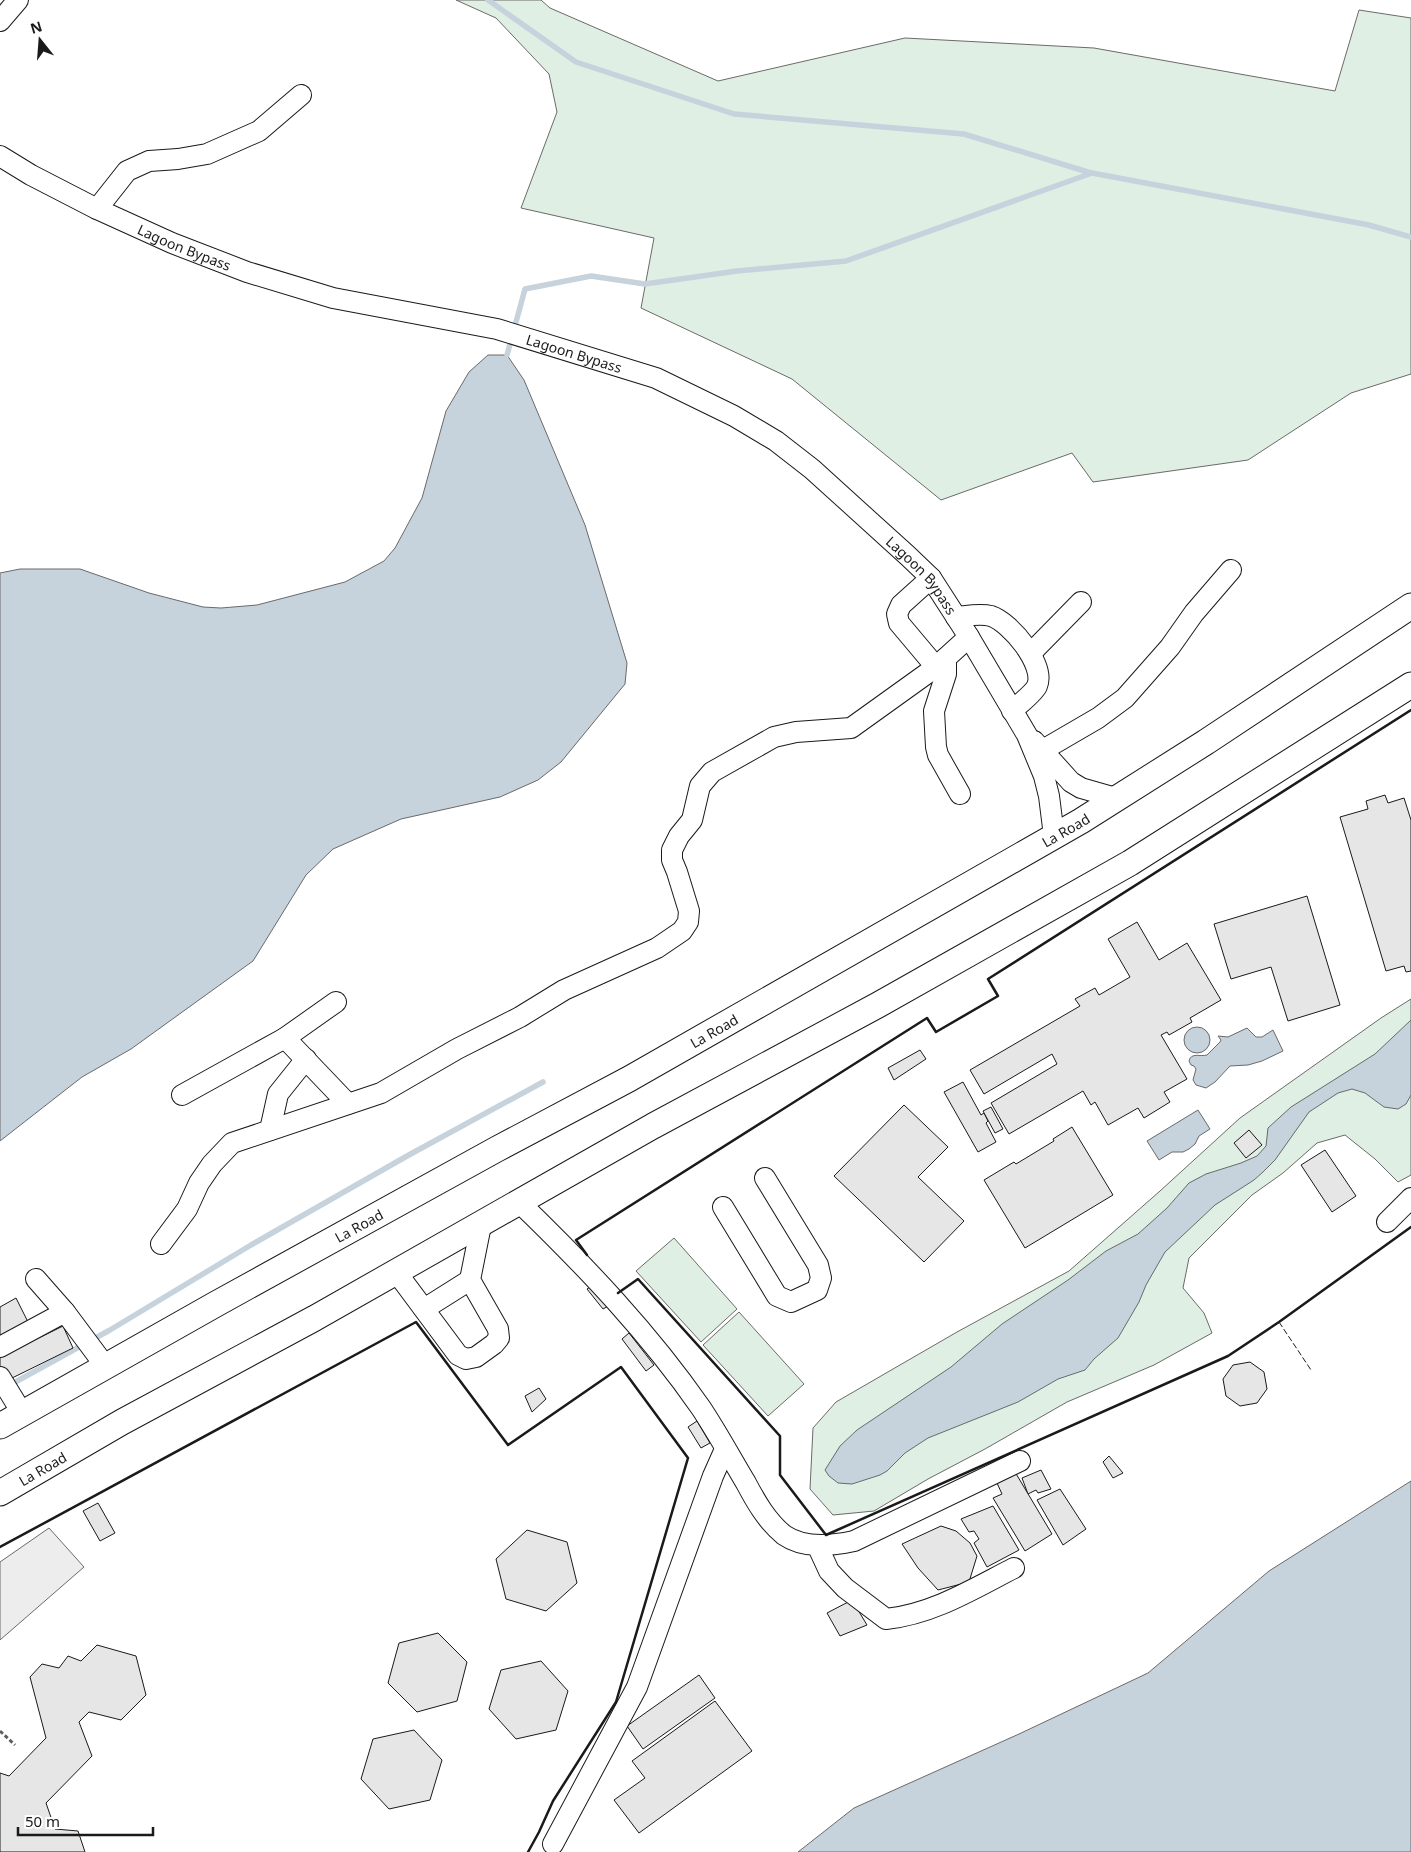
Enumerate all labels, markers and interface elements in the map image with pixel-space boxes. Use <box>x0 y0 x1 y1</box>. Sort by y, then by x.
north arrow <box>15 15 65 65</box>
text: N <box>28 16 44 38</box>
street label: Lagoon Bypass <box>135 219 234 275</box>
street label: Lagoon Bypass <box>524 329 625 377</box>
street label: Lagoon Bypass <box>882 532 962 618</box>
street label: La Road <box>1038 808 1093 851</box>
street label: La Road <box>686 1009 741 1052</box>
street label: La Road <box>331 1204 386 1246</box>
street label: La Road <box>15 1447 70 1490</box>
scale bar <box>18 1804 152 1836</box>
text: 50 m <box>25 1811 60 1831</box>

